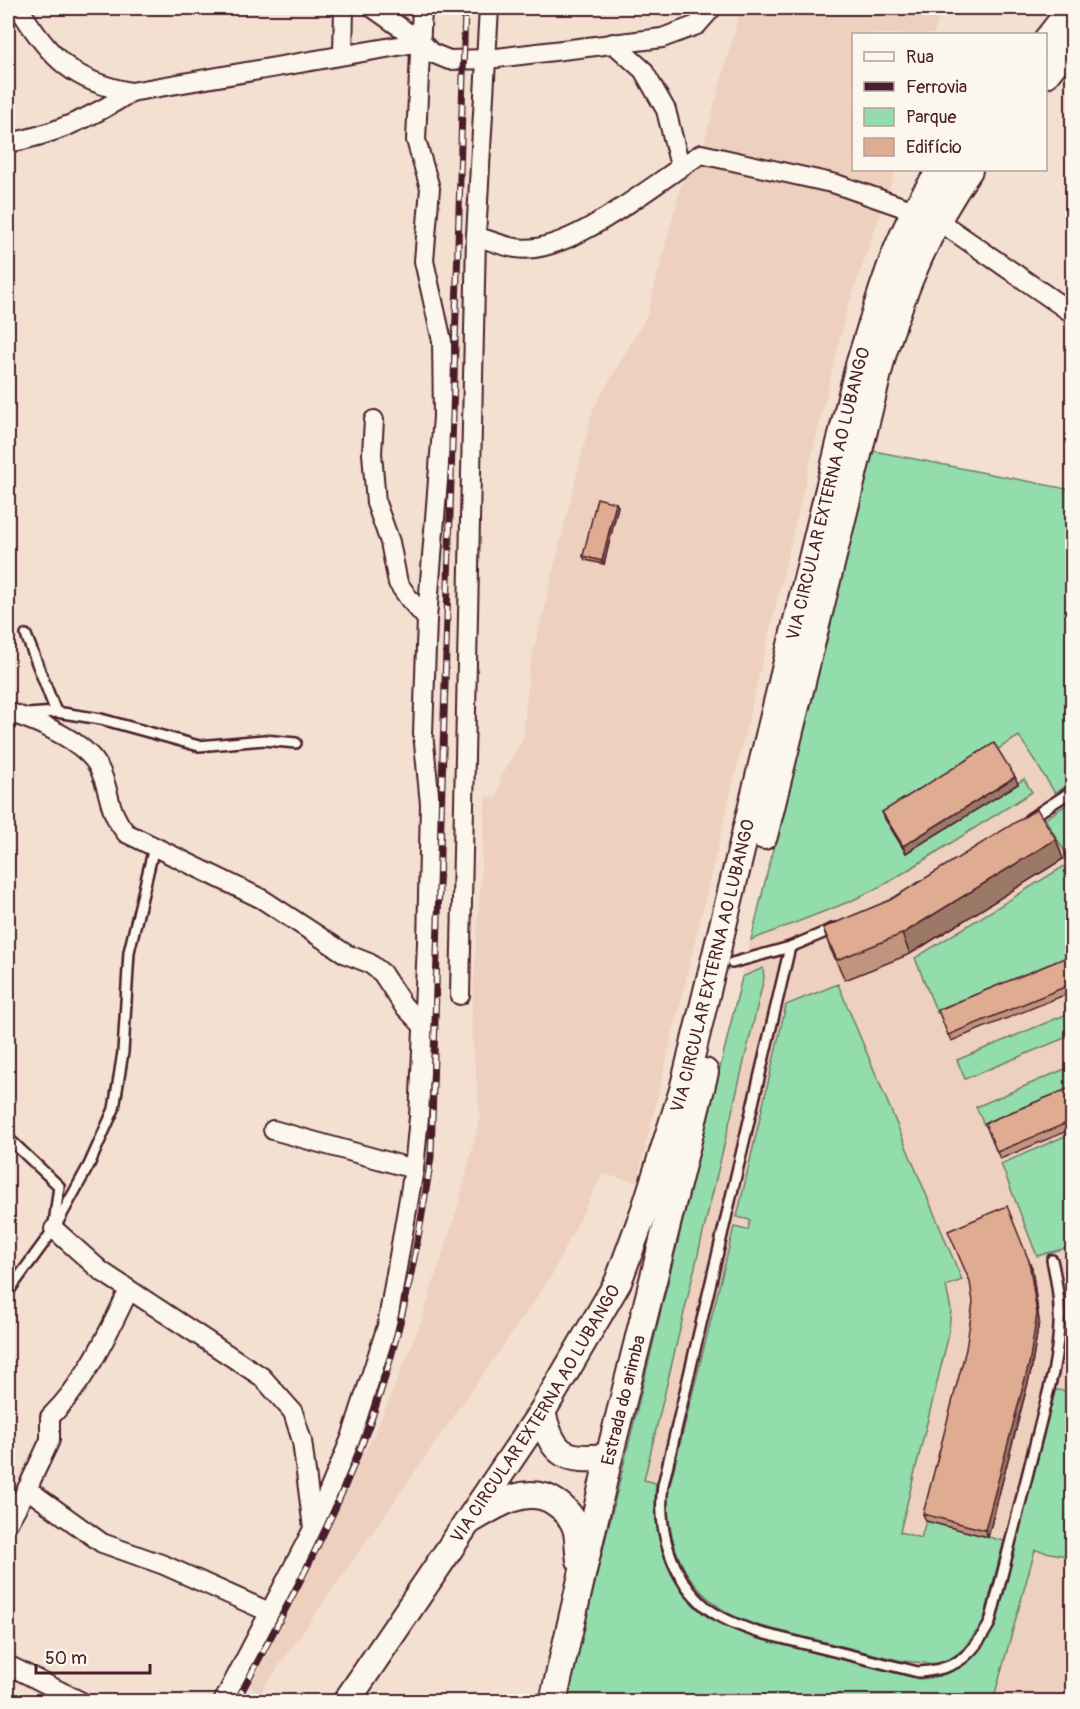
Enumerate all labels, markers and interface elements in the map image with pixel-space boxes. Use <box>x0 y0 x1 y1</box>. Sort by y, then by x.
legend <box>852 33 1047 171</box>
text: Rua <box>906 46 934 69</box>
text: Ferrovia <box>906 76 967 99</box>
text: Parque <box>906 106 956 129</box>
text: Edifício <box>906 136 962 159</box>
street label: VIA CIRCULAR EXTERNA AO LUBANGO <box>781 344 875 643</box>
street label: VIA CIRCULAR EXTERNA AO LUBANGO <box>665 817 760 1115</box>
street label: VIA CIRCULAR EXTERNA AO LUBANGO <box>445 1281 625 1547</box>
street label: Estrada do arimba <box>596 1333 650 1467</box>
scale bar <box>36 1637 150 1675</box>
text: 50 m <box>45 1647 87 1670</box>

